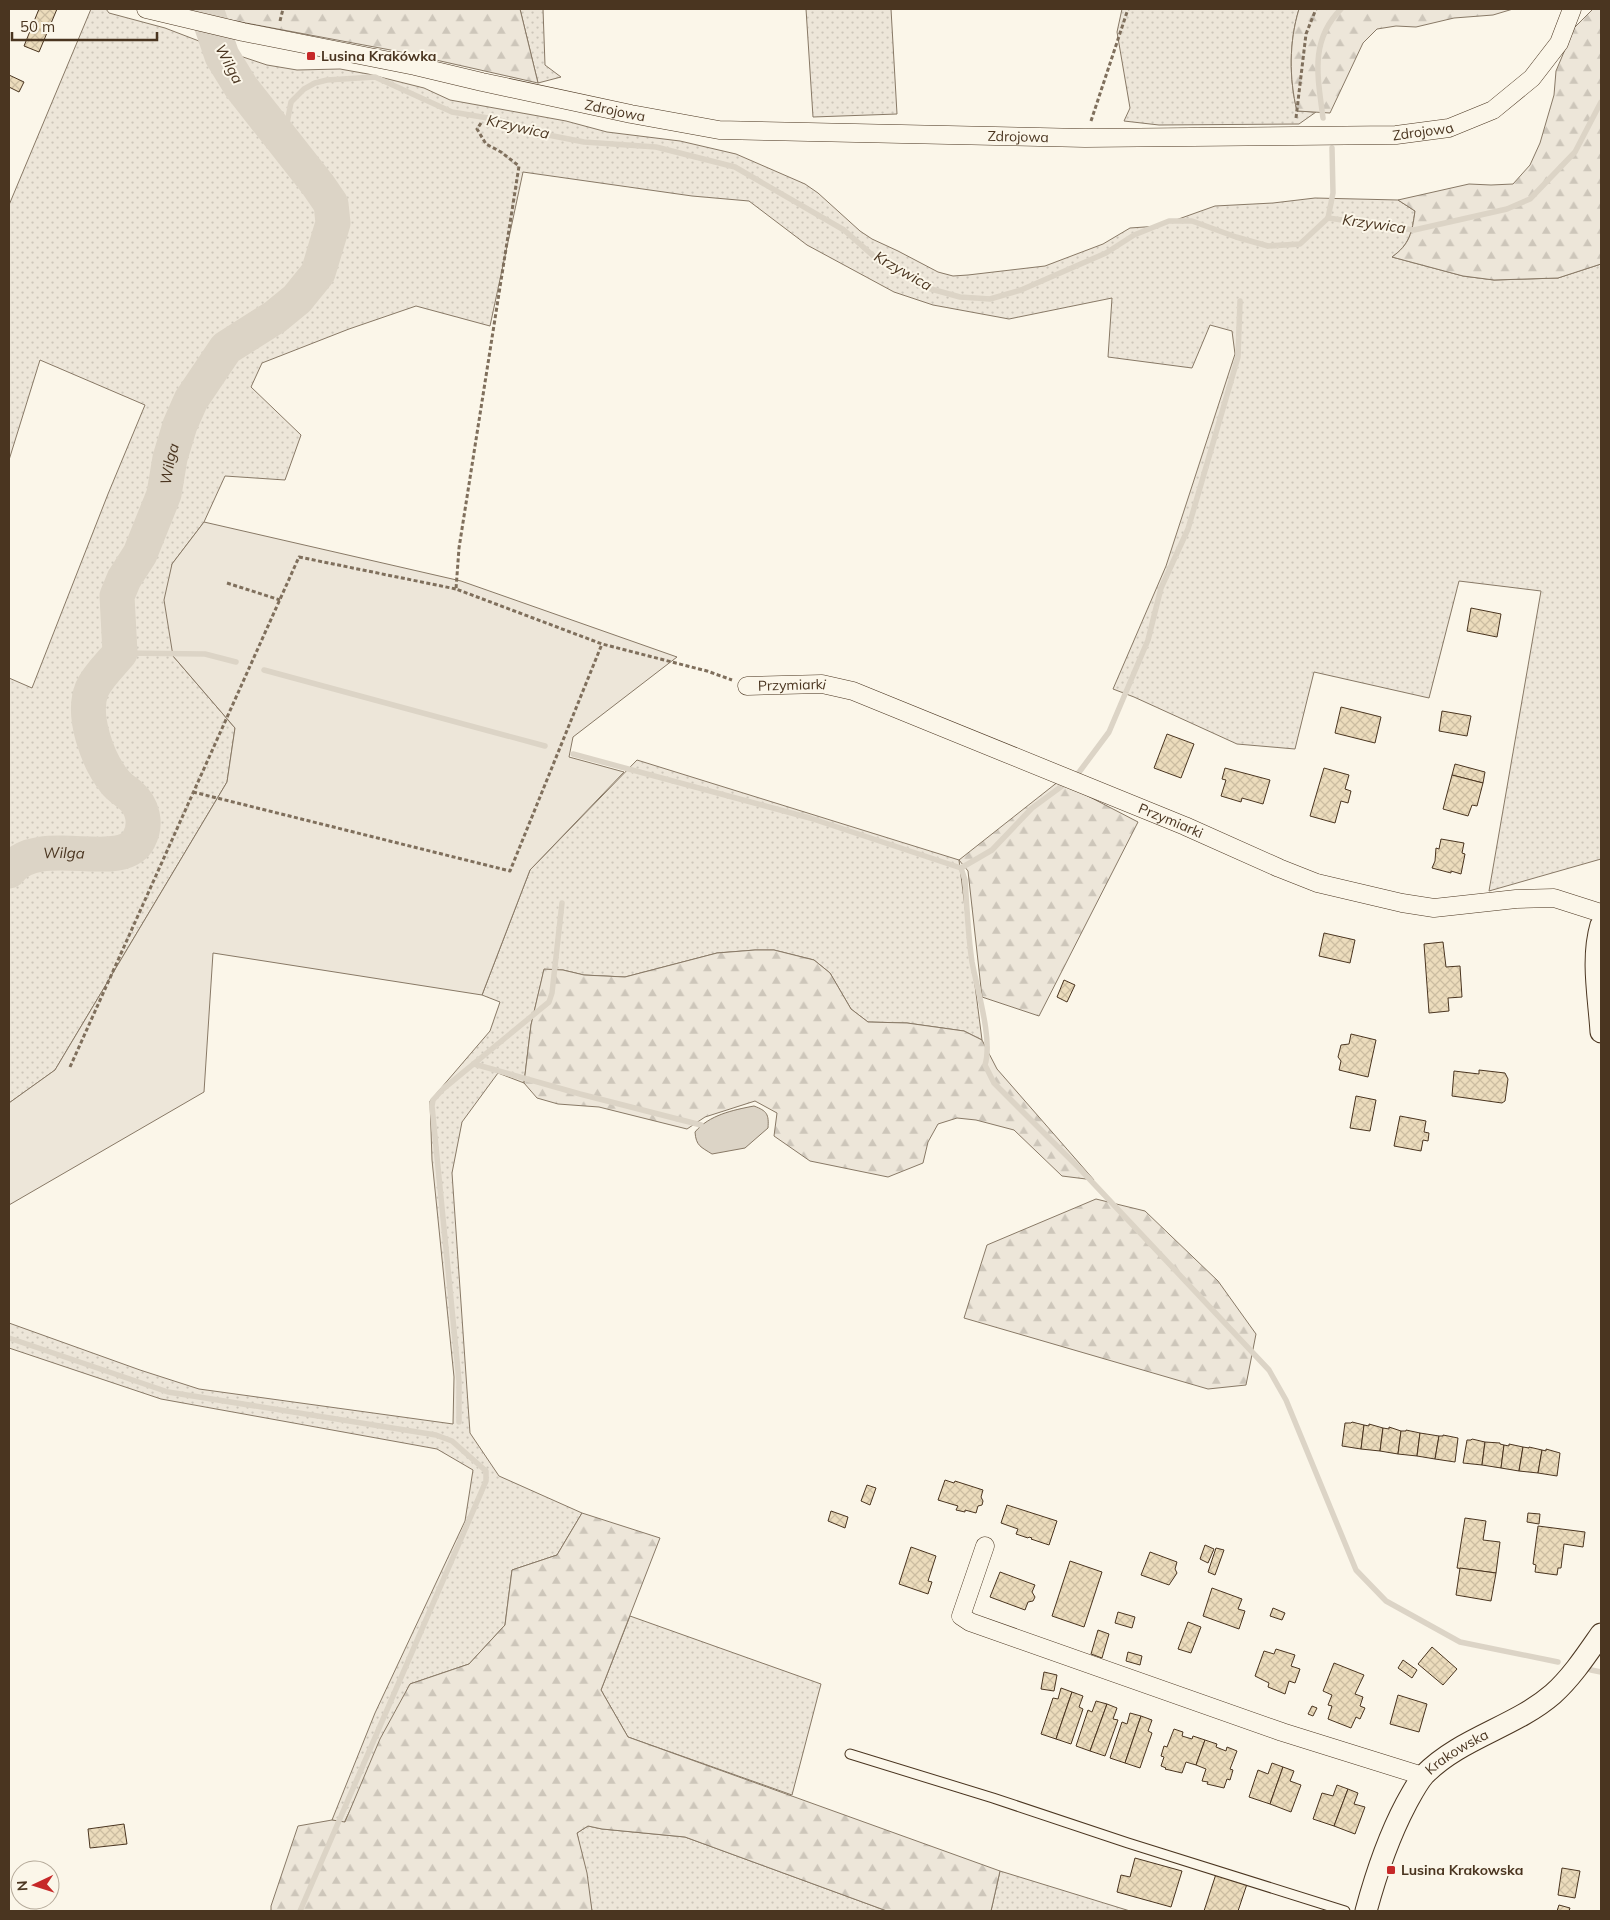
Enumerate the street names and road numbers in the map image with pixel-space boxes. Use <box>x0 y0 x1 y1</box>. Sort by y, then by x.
street label: Zdrojowa <box>583 95 647 125</box>
street label: Zdrojowa <box>1391 118 1456 144</box>
street label: Zdrojowa <box>987 127 1049 146</box>
street label: Przymiarki <box>758 675 828 695</box>
street label: Przymiarki <box>1136 799 1206 842</box>
street label: Krakowska <box>1421 1725 1491 1778</box>

